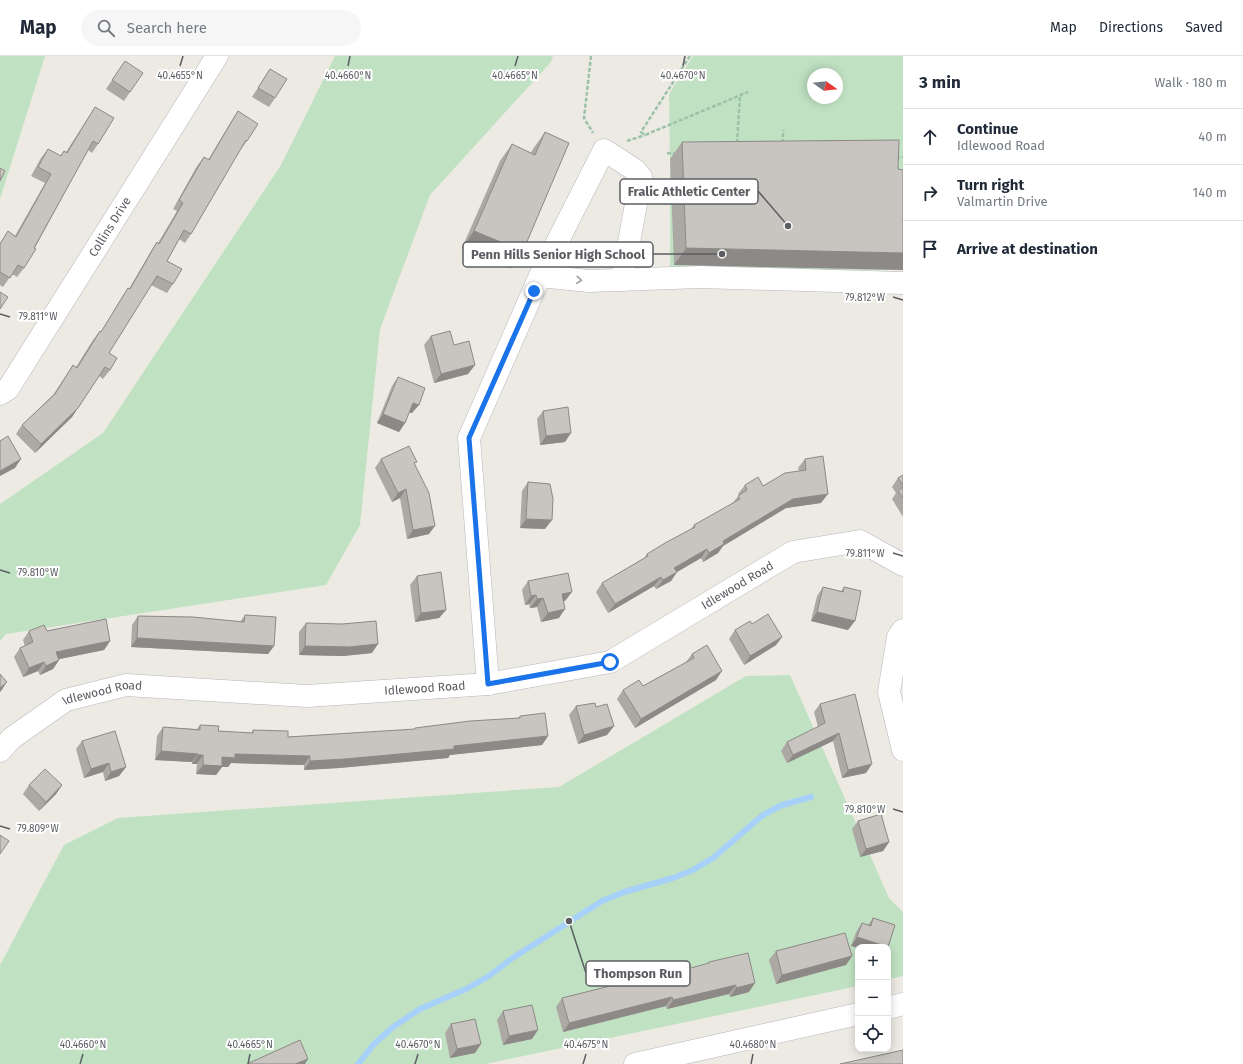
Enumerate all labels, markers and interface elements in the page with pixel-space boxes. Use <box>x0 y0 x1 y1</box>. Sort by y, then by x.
search box <box>81 10 361 46</box>
text: Map <box>20 16 57 39</box>
icon: search <box>95 17 117 39</box>
text: Search here <box>127 19 207 37</box>
text: Map <box>1050 19 1077 36</box>
text: Directions <box>1099 19 1163 36</box>
text: Saved <box>1185 19 1223 36</box>
north arrow <box>807 68 843 104</box>
text: 40.4655°N <box>157 70 203 82</box>
text: 40.4660°N <box>325 70 371 82</box>
text: 40.4665°N <box>492 70 538 82</box>
text: 40.4670°N <box>660 70 706 82</box>
text: 3 min <box>919 72 961 93</box>
text: Walk · 180 m <box>1155 75 1227 90</box>
text: Continue <box>957 120 1018 138</box>
icon: ahead <box>919 126 941 148</box>
text: 40 m <box>1198 129 1227 144</box>
text: Idlewood Road <box>957 138 1045 153</box>
text: Turn right <box>957 176 1024 194</box>
callout: Fralic Athletic Center <box>620 179 758 204</box>
icon: right <box>919 182 941 204</box>
text: Fralic Athletic Center <box>628 184 751 199</box>
text: 140 m <box>1193 185 1227 200</box>
street label: Collins Drive <box>86 194 134 259</box>
text: Valmartin Drive <box>957 194 1048 209</box>
icon: arrive <box>919 238 941 260</box>
text: Arrive at destination <box>957 240 1098 258</box>
callout: Penn Hills Senior High School <box>463 242 653 267</box>
text: Penn Hills Senior High School <box>471 247 645 262</box>
one-way arrow <box>576 275 582 284</box>
route end <box>525 282 543 300</box>
text: 79.812°W <box>845 292 886 304</box>
text: 79.811°W <box>18 311 58 323</box>
text: 79.811°W <box>845 548 885 560</box>
street label: Idlewood Road <box>699 558 776 612</box>
text: 79.810°W <box>18 567 59 579</box>
route start <box>601 653 619 671</box>
street label: Idlewood Road <box>59 678 143 708</box>
street label: Idlewood Road <box>384 679 466 698</box>
text: 79.810°W <box>845 804 886 816</box>
text: 79.809°W <box>17 823 60 835</box>
map controls <box>855 944 891 1052</box>
button: + <box>855 944 891 980</box>
callout: Thompson Run <box>586 961 690 986</box>
text: Thompson Run <box>594 966 682 981</box>
button: − <box>855 980 891 1016</box>
button: locate <box>855 1016 891 1052</box>
text: 40.4660°N <box>60 1039 106 1051</box>
text: 40.4665°N <box>227 1039 273 1051</box>
text: 40.4670°N <box>395 1039 441 1051</box>
text: 40.4675°N <box>564 1039 608 1051</box>
text: 40.4680°N <box>730 1039 776 1051</box>

